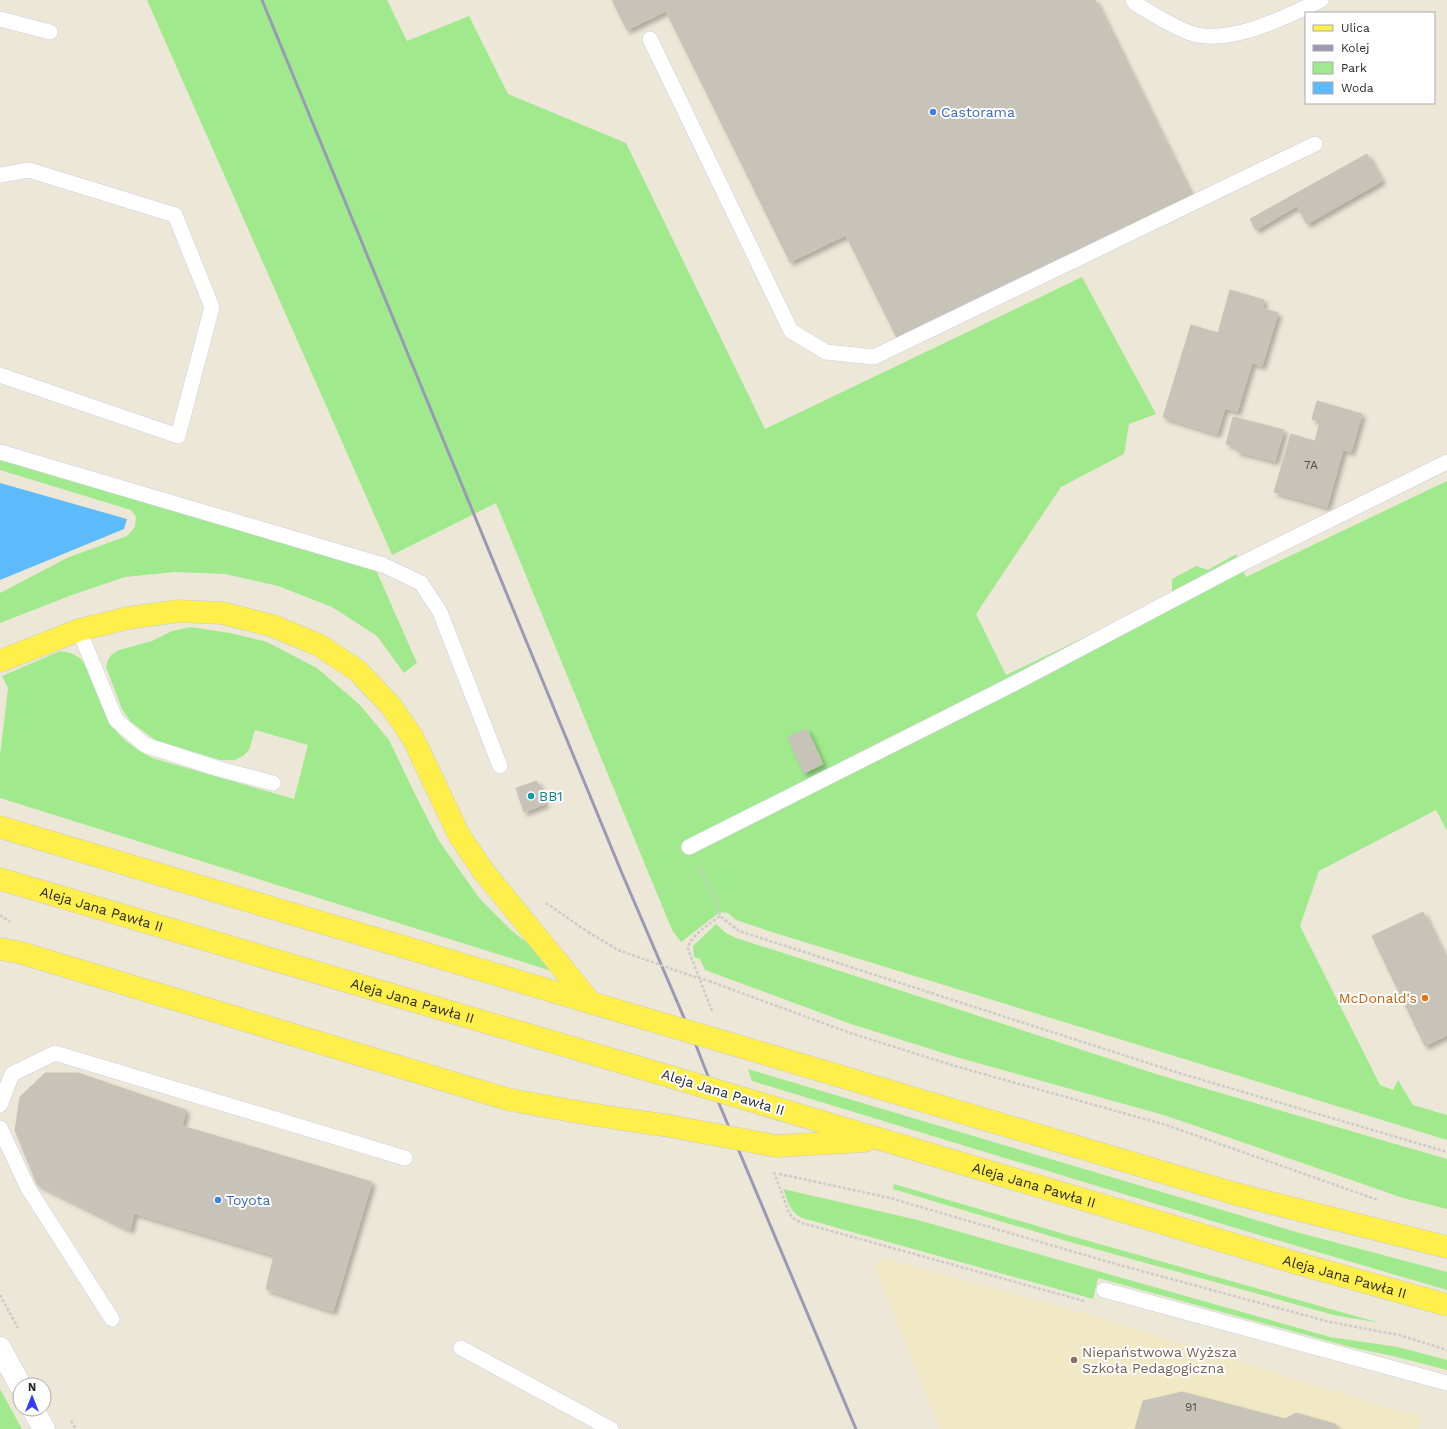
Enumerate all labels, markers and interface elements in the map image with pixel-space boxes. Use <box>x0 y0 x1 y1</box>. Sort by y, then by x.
legend <box>1305 12 1435 104</box>
text: Ulica <box>1341 21 1370 35</box>
text: Kolej <box>1341 41 1369 55</box>
text: Park <box>1341 61 1367 75</box>
text: Woda <box>1341 81 1374 95</box>
place label: Castorama <box>941 104 1015 120</box>
marker: Castorama <box>928 107 938 117</box>
house number: 7A <box>1304 458 1318 472</box>
place label: BB1 <box>539 788 563 804</box>
marker: BB1 <box>526 791 536 801</box>
street label: Aleja Jana Pawła II <box>38 883 165 935</box>
street label: Aleja Jana Pawła II <box>349 975 476 1026</box>
place label: McDonald's <box>1339 990 1417 1006</box>
marker: McDonald's <box>1420 993 1430 1003</box>
street label: Aleja Jana Pawła II <box>660 1066 786 1118</box>
street label: Aleja Jana Pawła II <box>970 1159 1098 1211</box>
place label: Toyota <box>226 1192 270 1208</box>
marker: Toyota <box>213 1195 223 1205</box>
street label: Aleja Jana Pawła II <box>1281 1252 1409 1301</box>
place label: Niepaństwowa Wyższa Szkoła Pedagogiczna <box>1082 1344 1237 1376</box>
marker: Niepaństwowa Wyższa Szkoła Pedagogiczna <box>1069 1355 1079 1365</box>
north arrow <box>12 1377 52 1417</box>
text: N <box>28 1381 36 1394</box>
house number: 91 <box>1185 1400 1197 1414</box>

